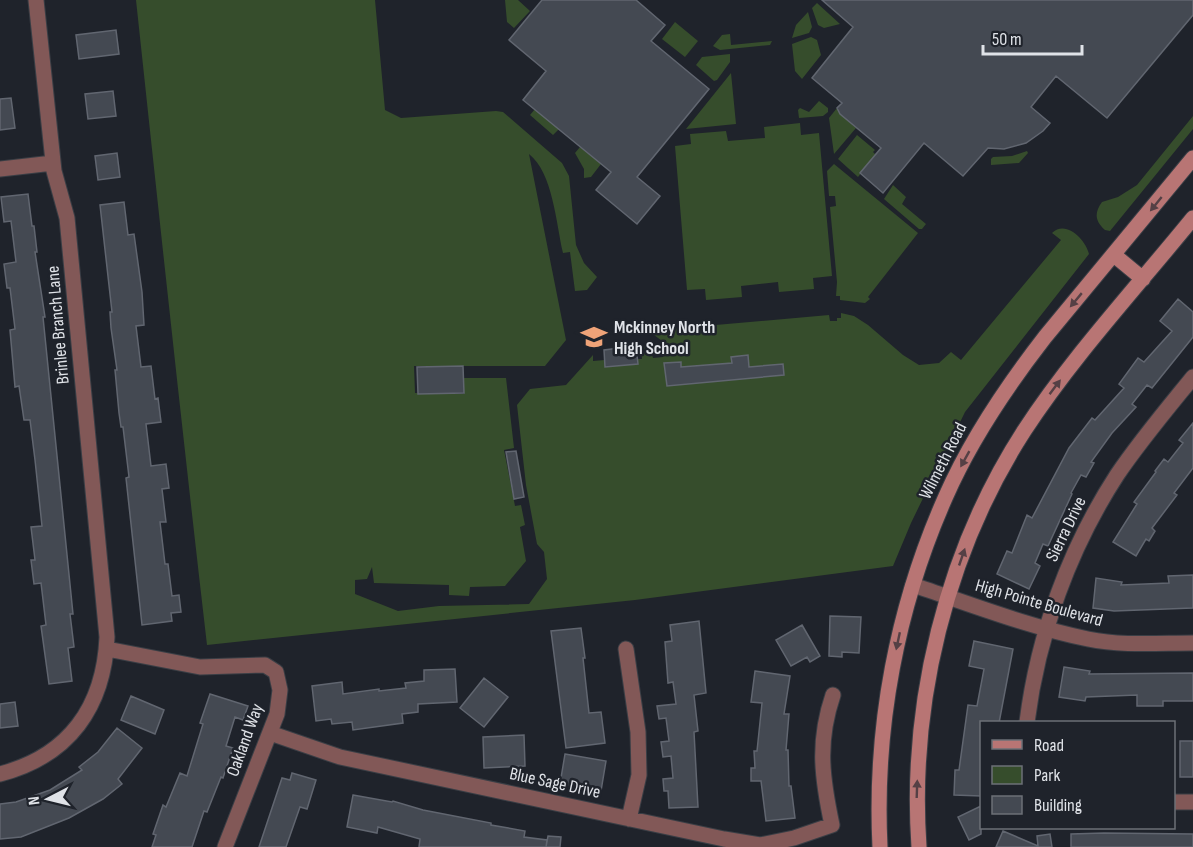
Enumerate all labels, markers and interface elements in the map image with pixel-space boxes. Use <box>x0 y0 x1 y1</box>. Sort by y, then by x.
scale bar <box>983 18 1082 56</box>
text: 50 m <box>992 29 1022 50</box>
one-way arrow <box>1150 196 1163 211</box>
street label: Brinlee Branch Lane <box>42 265 74 385</box>
one-way arrow <box>1070 292 1083 307</box>
place label: Mckinney North High School <box>614 317 715 359</box>
school or university icon: Mckinney North High School <box>579 322 609 352</box>
one-way arrow <box>1049 379 1061 394</box>
street label: Wilmeth Road <box>915 419 971 503</box>
one-way arrow <box>960 451 970 468</box>
street label: Sierra Drive <box>1041 493 1091 565</box>
one-way arrow <box>957 548 967 566</box>
street label: High Pointe Boulevard <box>973 575 1105 631</box>
one-way arrow <box>892 632 902 651</box>
street label: Oakland Way <box>222 701 268 779</box>
legend <box>980 721 1175 829</box>
text: Road <box>1034 735 1064 756</box>
street label: Blue Sage Drive <box>508 763 602 803</box>
text: Park <box>1034 765 1060 786</box>
north arrow <box>18 769 78 829</box>
one-way arrow <box>913 779 922 798</box>
text: N <box>25 795 45 806</box>
text: Building <box>1034 795 1082 816</box>

